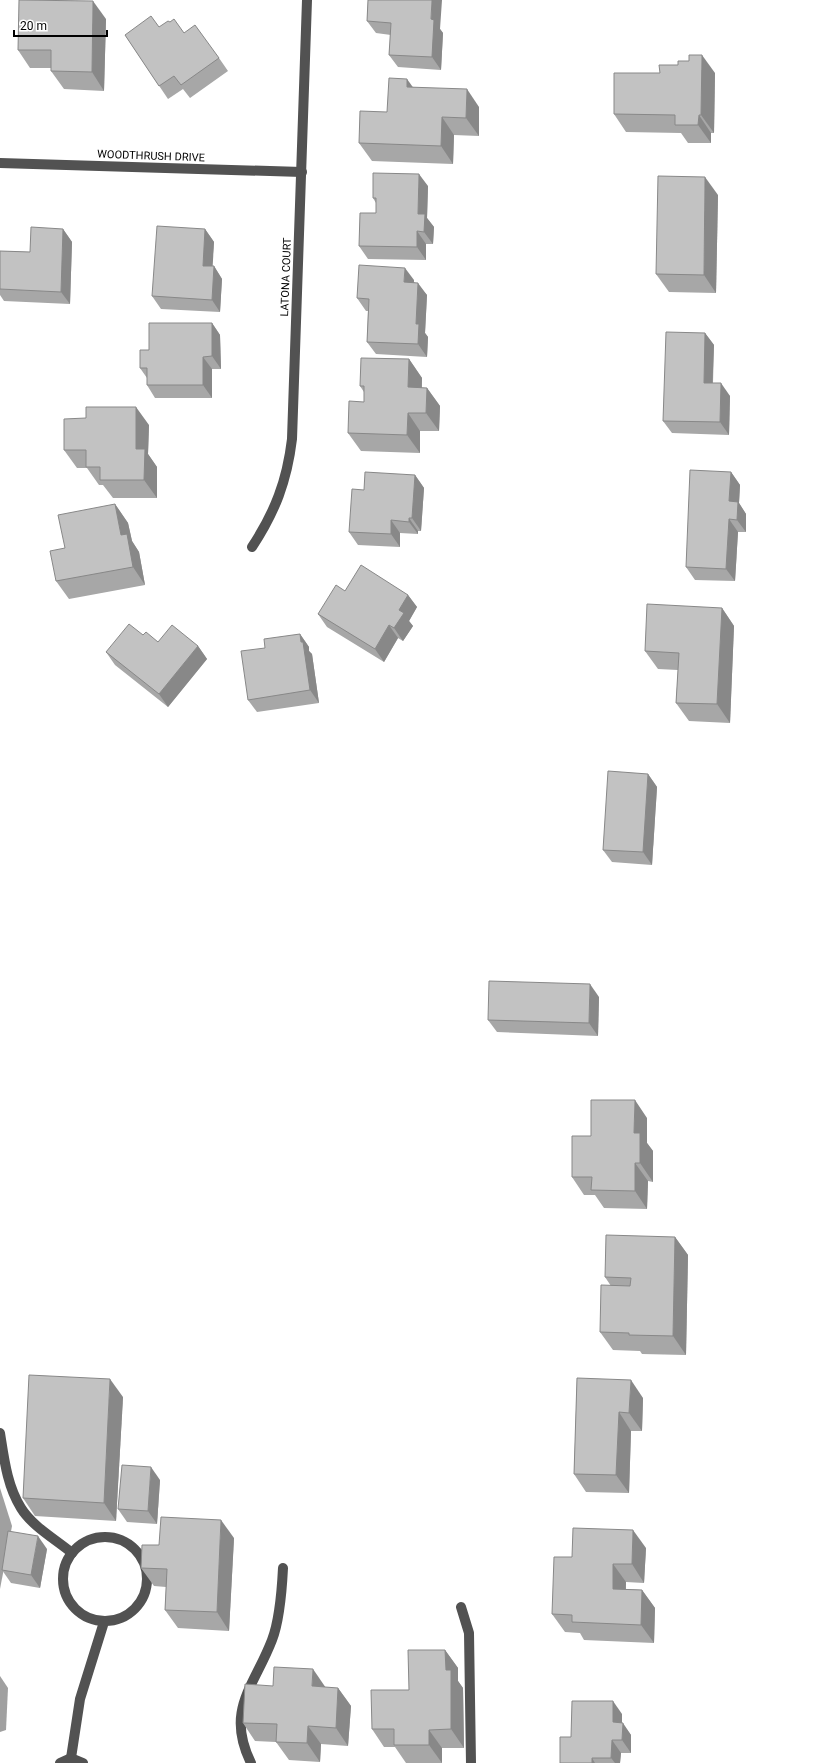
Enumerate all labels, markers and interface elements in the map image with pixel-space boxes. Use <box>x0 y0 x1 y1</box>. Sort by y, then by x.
scale bar <box>14 12 107 38</box>
text: 20 m <box>20 19 47 33</box>
street label: WOODTHRUSH DRIVE <box>97 148 205 164</box>
street label: LATONA COURT <box>278 237 294 317</box>

